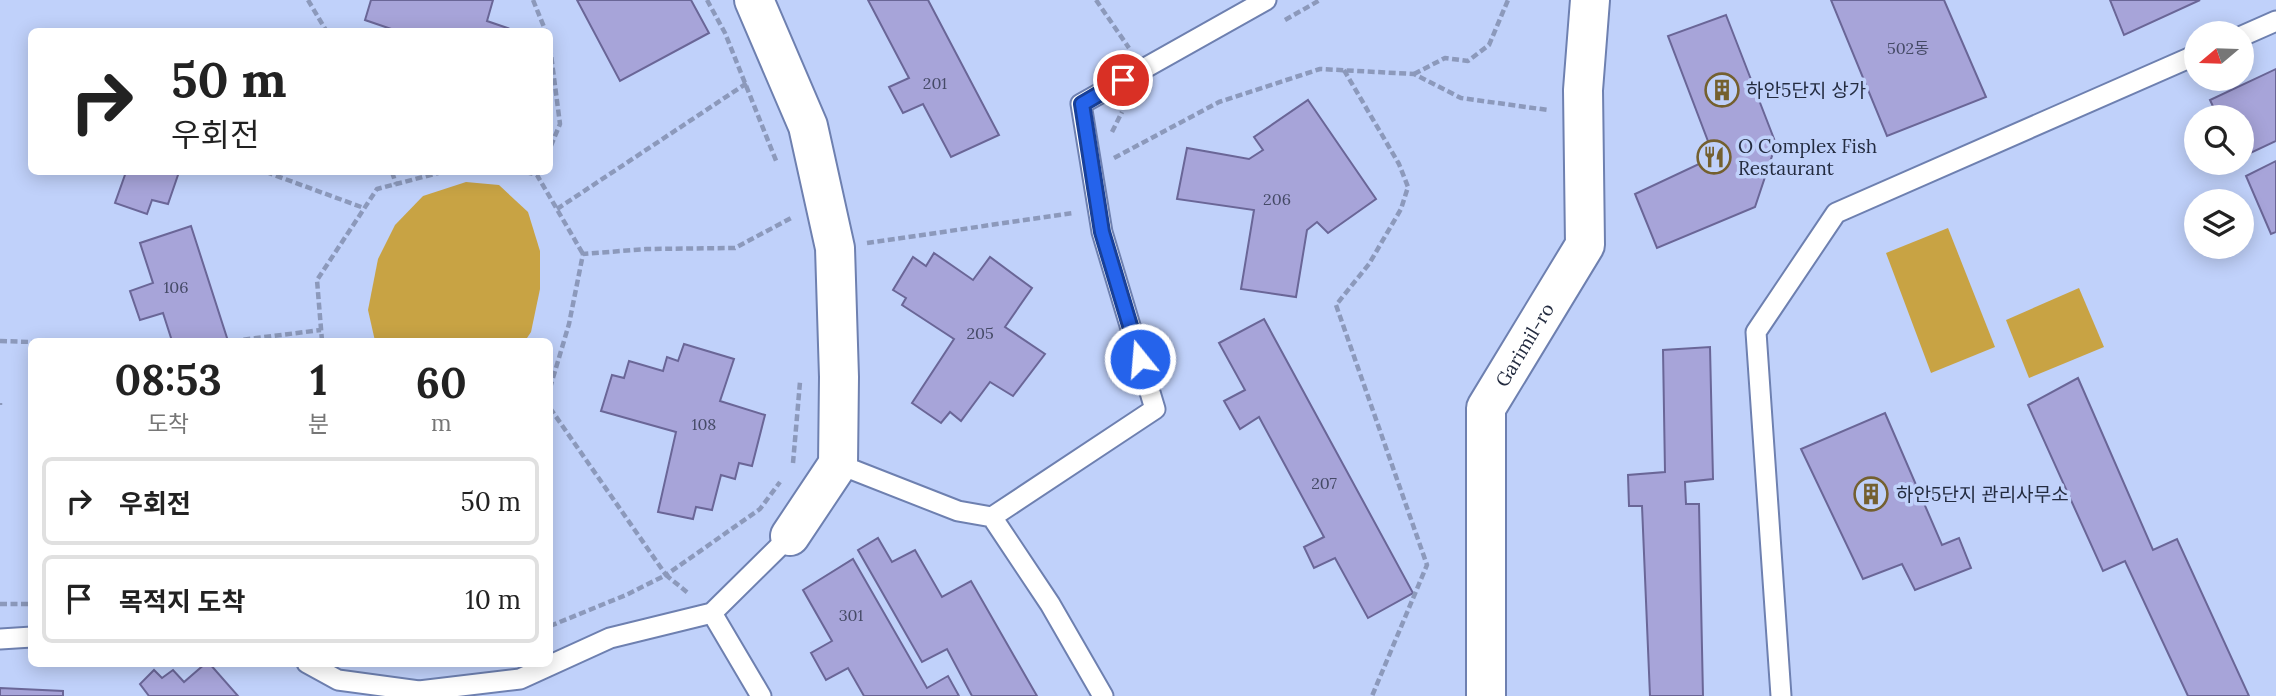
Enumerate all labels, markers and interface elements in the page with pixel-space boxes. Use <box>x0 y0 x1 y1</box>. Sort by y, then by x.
north arrow <box>2184 21 2254 91</box>
map controls <box>2184 21 2254 259</box>
house number: 502동 <box>1887 38 1929 58</box>
text: 50 m <box>171 48 287 110</box>
pin <box>1093 50 1153 110</box>
icon: right <box>56 56 147 147</box>
icon: arrive <box>1104 61 1142 99</box>
building icon: 하안5단지 상가 <box>1703 71 1741 109</box>
house number: 201 <box>923 73 947 93</box>
place label: 하안5단지 상가 <box>1746 78 1866 102</box>
button: search <box>2184 105 2254 175</box>
text: 우회전 <box>171 114 259 155</box>
place label: O Complex Fish Restaurant <box>1738 134 1877 180</box>
restaurant icon: O Complex Fish Restaurant <box>1695 138 1733 176</box>
house number: 206 <box>1263 189 1291 209</box>
button: layers <box>2184 189 2254 259</box>
house number: 106 <box>163 277 189 297</box>
street label: Garimil-ro <box>1490 298 1559 391</box>
position arrow <box>1103 322 1177 396</box>
house number: 205 <box>966 323 994 343</box>
text: 08:53 <box>114 353 222 407</box>
text: 1 <box>310 353 327 407</box>
text: 60 <box>416 356 467 410</box>
text: m <box>431 408 451 437</box>
text: 도착 <box>147 409 189 438</box>
text: 분 <box>308 409 329 438</box>
house number: 108 <box>692 414 716 434</box>
house number: 207 <box>1311 473 1337 493</box>
building icon: 하안5단지 관리사무소 <box>1852 475 1890 513</box>
icon: right <box>60 482 98 520</box>
place label: 하안5단지 관리사무소 <box>1896 482 2069 506</box>
text: 50 m <box>461 485 521 518</box>
text: 우회전 <box>119 487 191 520</box>
icon: arrive <box>60 580 98 618</box>
text: 10 m <box>465 583 521 616</box>
text: 목적지 도착 <box>119 585 245 618</box>
house number: 301 <box>839 605 864 625</box>

